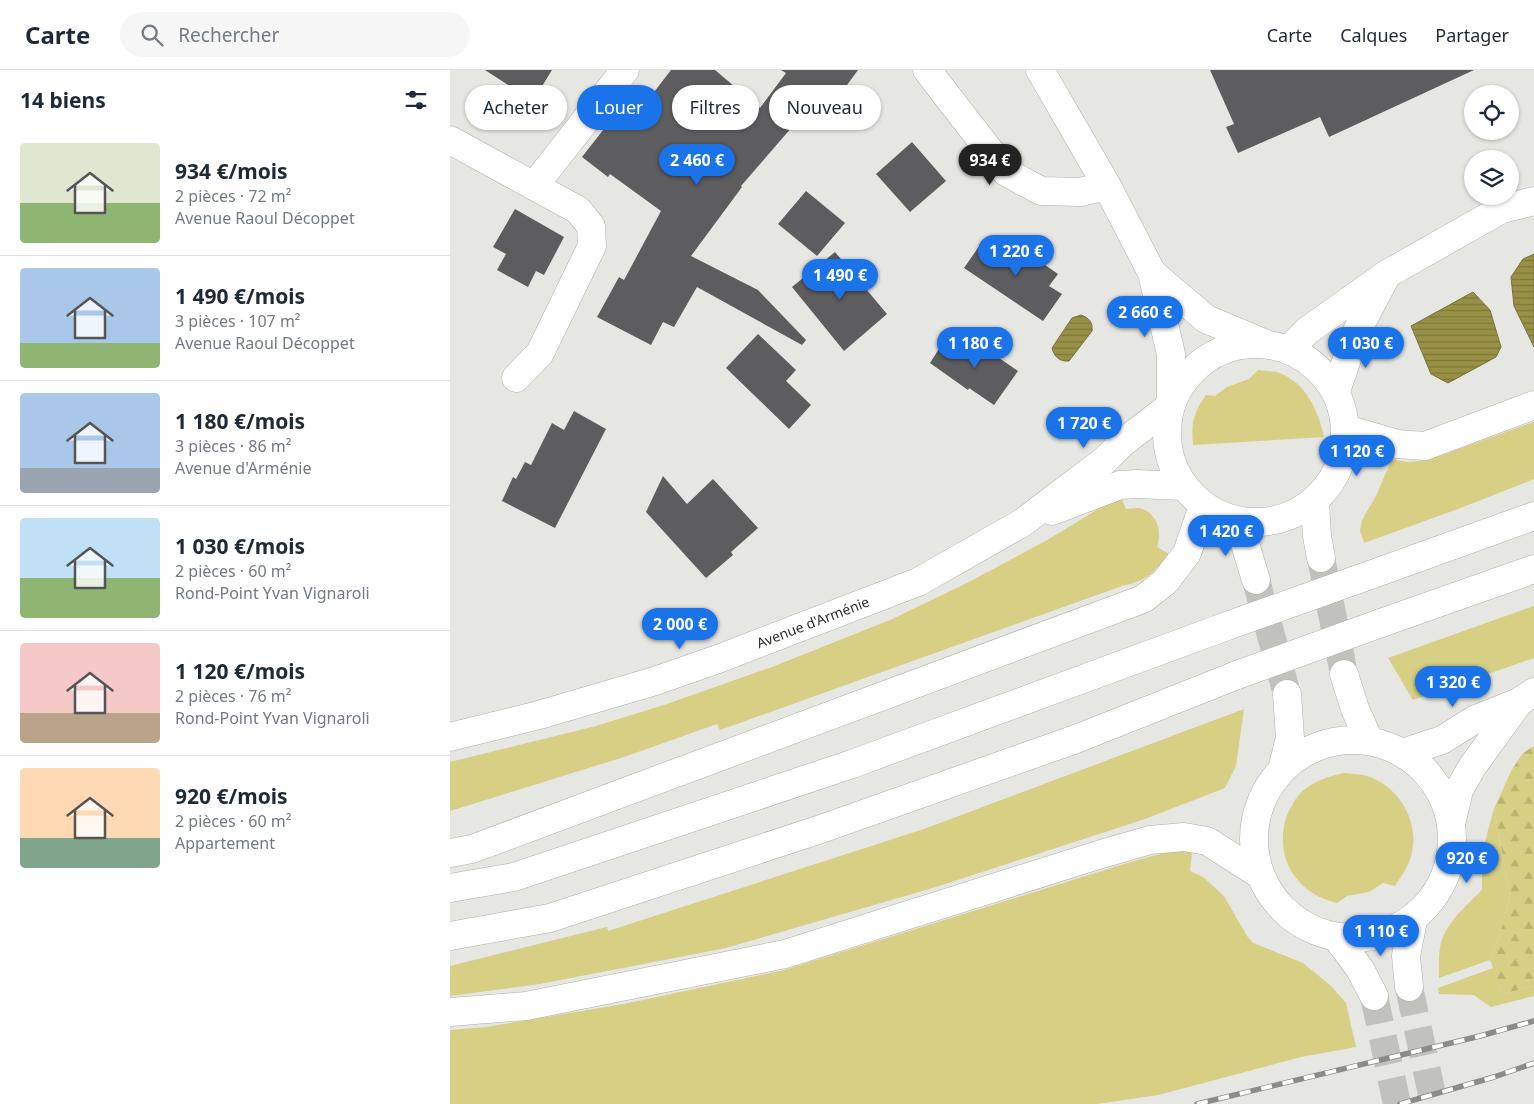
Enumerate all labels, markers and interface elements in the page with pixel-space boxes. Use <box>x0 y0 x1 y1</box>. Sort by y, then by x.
search box <box>120 12 470 57</box>
text: Carte <box>25 18 90 51</box>
icon: search <box>138 21 166 49</box>
text: Rechercher <box>178 22 279 48</box>
text: Carte <box>1267 23 1312 47</box>
text: Calques <box>1340 23 1407 47</box>
text: Partager <box>1435 23 1509 47</box>
chip: Acheter <box>465 85 567 130</box>
chip: Louer <box>577 85 662 130</box>
chip: Filtres <box>672 85 759 130</box>
chip: Nouveau <box>769 85 881 130</box>
map controls <box>1464 85 1519 205</box>
button: locate <box>1464 85 1519 140</box>
text: 14 biens <box>20 86 106 114</box>
icon: filters <box>402 86 430 114</box>
pin: 2 460 € <box>651 144 743 186</box>
pin: 934 € <box>955 144 1025 186</box>
text: 2 460 € <box>670 149 724 171</box>
text: 934 € <box>970 149 1010 171</box>
button: layers <box>1464 150 1519 205</box>
text: 934 €/mois <box>175 157 288 185</box>
icon: home <box>60 163 120 223</box>
text: 2 pièces · 72 m² <box>175 185 291 207</box>
text: Avenue Raoul Décoppet <box>175 207 355 229</box>
pin: 1 220 € <box>970 234 1062 277</box>
text: 1 220 € <box>989 240 1043 262</box>
pin: 1 490 € <box>794 258 886 301</box>
text: 1 490 € <box>813 264 867 286</box>
text: 1 490 €/mois <box>175 282 305 310</box>
icon: home <box>60 288 120 348</box>
pin: 2 660 € <box>1099 296 1191 338</box>
text: 2 660 € <box>1118 301 1172 323</box>
text: 3 pièces · 107 m² <box>175 310 300 332</box>
pin: 1 180 € <box>929 326 1021 369</box>
pin: 1 030 € <box>1320 326 1412 369</box>
text: Avenue Raoul Décoppet <box>175 332 355 354</box>
text: 1 180 € <box>948 332 1002 354</box>
text: 1 030 € <box>1339 332 1393 354</box>
pin: 1 720 € <box>1038 406 1130 449</box>
text: 1 180 €/mois <box>175 407 305 435</box>
text: 1 720 € <box>1057 412 1111 434</box>
icon: home <box>60 413 120 473</box>
pin: 1 120 € <box>1311 434 1403 477</box>
text: 3 pièces · 86 m² <box>175 435 291 457</box>
text: 1 120 € <box>1330 440 1384 462</box>
text: Avenue d'Arménie <box>175 457 312 479</box>
pin: 1 420 € <box>1180 514 1272 557</box>
text: 1 420 € <box>1199 520 1253 542</box>
text: 1 030 €/mois <box>175 532 305 560</box>
icon: home <box>60 538 120 598</box>
text: 2 pièces · 60 m² <box>175 560 291 582</box>
text: Rond-Point Yvan Vignaroli <box>175 582 370 604</box>
street label: Avenue d'Arménie <box>754 592 872 652</box>
pin: 2 000 € <box>634 608 726 650</box>
text: 2 000 € <box>653 613 707 635</box>
text: 1 120 €/mois <box>175 657 305 685</box>
icon: home <box>60 663 120 723</box>
pin: 1 320 € <box>1407 666 1499 708</box>
text: 1 320 € <box>1426 671 1480 693</box>
text: 2 pièces · 76 m² <box>175 685 291 707</box>
text: Rond-Point Yvan Vignaroli <box>175 707 370 729</box>
text: 920 €/mois <box>175 782 288 810</box>
icon: home <box>60 788 120 848</box>
text: 2 pièces · 60 m² <box>175 810 291 832</box>
text: Appartement <box>175 832 275 854</box>
pin: 920 € <box>1432 842 1502 884</box>
text: 920 € <box>1447 847 1487 869</box>
pin: 1 110 € <box>1335 914 1427 957</box>
text: 1 110 € <box>1354 920 1408 942</box>

